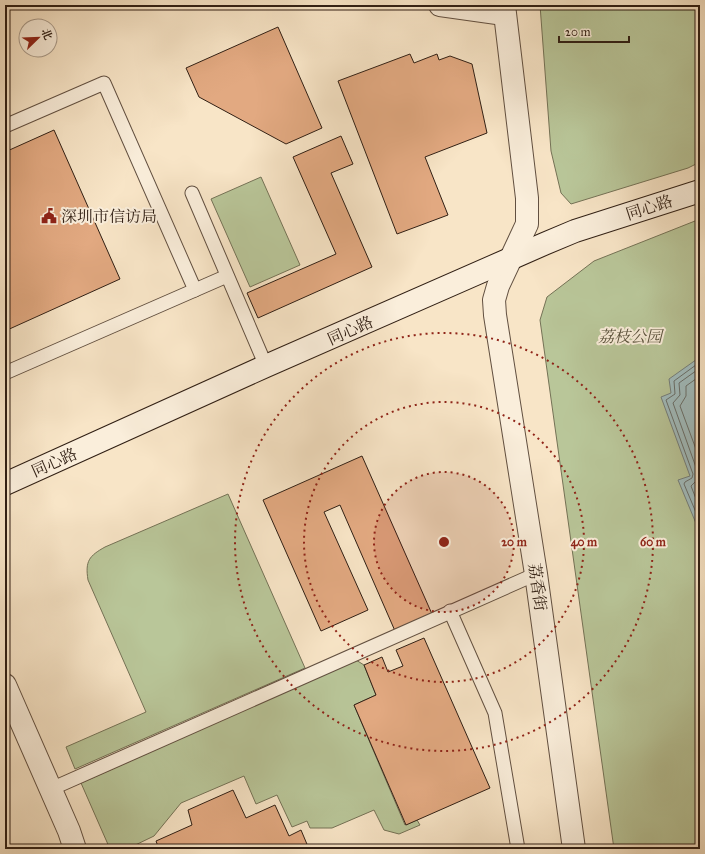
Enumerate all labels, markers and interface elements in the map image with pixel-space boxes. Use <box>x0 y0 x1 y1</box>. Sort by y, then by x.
north arrow <box>18 18 58 58</box>
scale bar <box>559 18 629 44</box>
text: 20 m <box>565 25 591 39</box>
text: 北 <box>39 27 55 42</box>
street label: 同心路 <box>623 191 675 224</box>
public building icon: 深圳市信访局 <box>40 207 58 225</box>
place label: 深圳市信访局 <box>61 207 157 226</box>
street label: 同心路 <box>324 312 376 349</box>
park label: 荔枝公园 <box>598 327 665 346</box>
street label: 同心路 <box>28 444 80 481</box>
centre of rings <box>437 535 451 549</box>
text: 20 m <box>501 535 528 549</box>
text: 40 m <box>571 535 598 550</box>
text: 60 m <box>640 535 667 549</box>
street label: 荔香街 <box>525 562 550 612</box>

